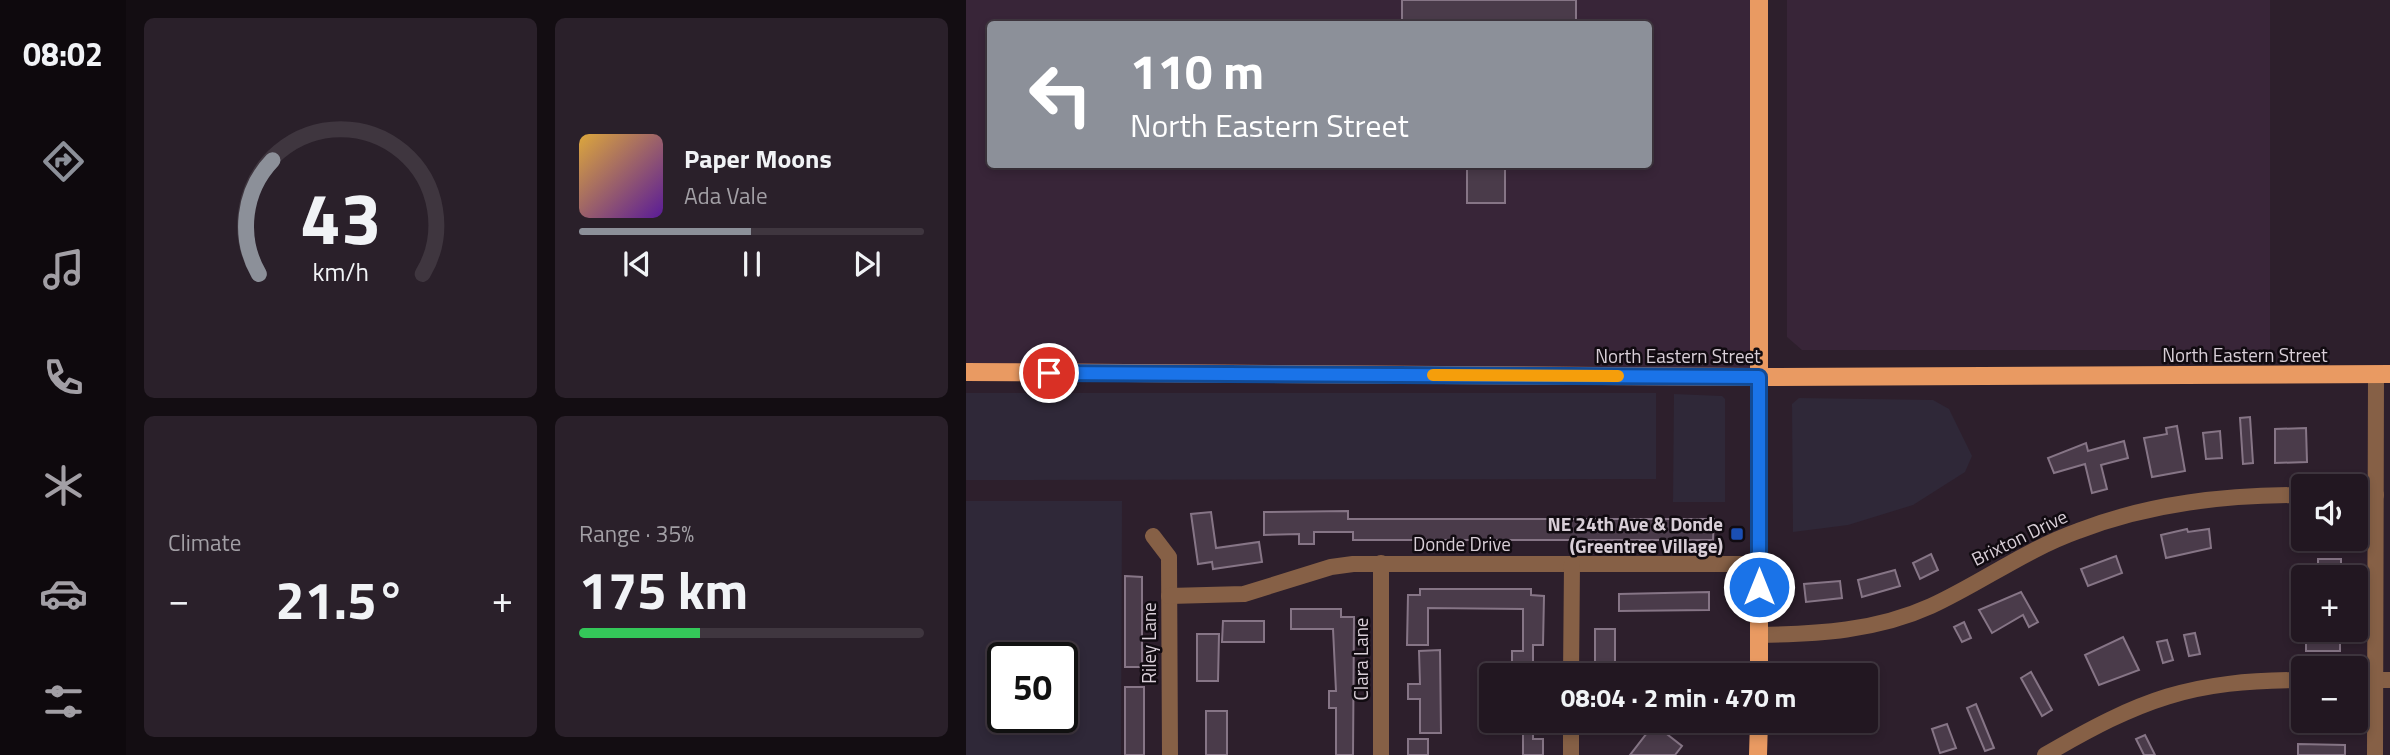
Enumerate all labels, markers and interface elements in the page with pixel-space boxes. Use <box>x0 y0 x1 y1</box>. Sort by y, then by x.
text: 08:02 <box>23 30 103 78</box>
text: 110 m <box>1130 33 1264 108</box>
icon: left <box>1015 49 1106 140</box>
text: North Eastern Street <box>1130 101 1409 149</box>
icon: directions <box>39 137 88 186</box>
text: Paper Moons <box>684 139 832 178</box>
text: 43 <box>300 163 381 273</box>
text: Ada Vale <box>684 178 768 213</box>
icon: music <box>39 245 88 294</box>
icon: previous <box>618 245 656 283</box>
icon: pause <box>733 245 771 283</box>
icon: next <box>848 245 886 283</box>
text: km/h <box>312 253 369 291</box>
street label: North Eastern Street <box>2162 340 2328 369</box>
street label: North Eastern Street <box>1595 341 1761 370</box>
pin <box>1019 343 1079 403</box>
icon: phone <box>39 353 88 402</box>
icon: arrive <box>1030 354 1068 392</box>
icon: climate <box>39 461 88 510</box>
map controls <box>2291 474 2368 733</box>
button: sound <box>2291 474 2368 551</box>
street label: Brixton Drive <box>1966 501 2072 573</box>
place label: NE 24th Ave & Donde (Greentree Village) <box>1548 509 1723 560</box>
text: Range · 35% <box>579 516 694 551</box>
text: Climate <box>168 525 241 560</box>
marker: NE 24th Ave & Donde (Greentree Village) <box>1729 526 1745 542</box>
street label: Donde Drive <box>1413 529 1511 558</box>
text: 175 km <box>579 550 748 629</box>
position arrow <box>1722 550 1796 624</box>
text: 21.5° <box>276 560 405 639</box>
button: + <box>2291 565 2368 642</box>
icon: car <box>39 569 88 618</box>
text: − <box>168 570 189 628</box>
text: + <box>492 570 513 628</box>
street label: Riley Lane <box>1134 602 1163 684</box>
street label: Clara Lane <box>1346 618 1375 700</box>
speed limit sign: 50 <box>987 642 1078 733</box>
button: − <box>2291 656 2368 733</box>
icon: filters <box>39 677 88 726</box>
text: 08:04 · 2 min · 470 m <box>1561 678 1796 717</box>

